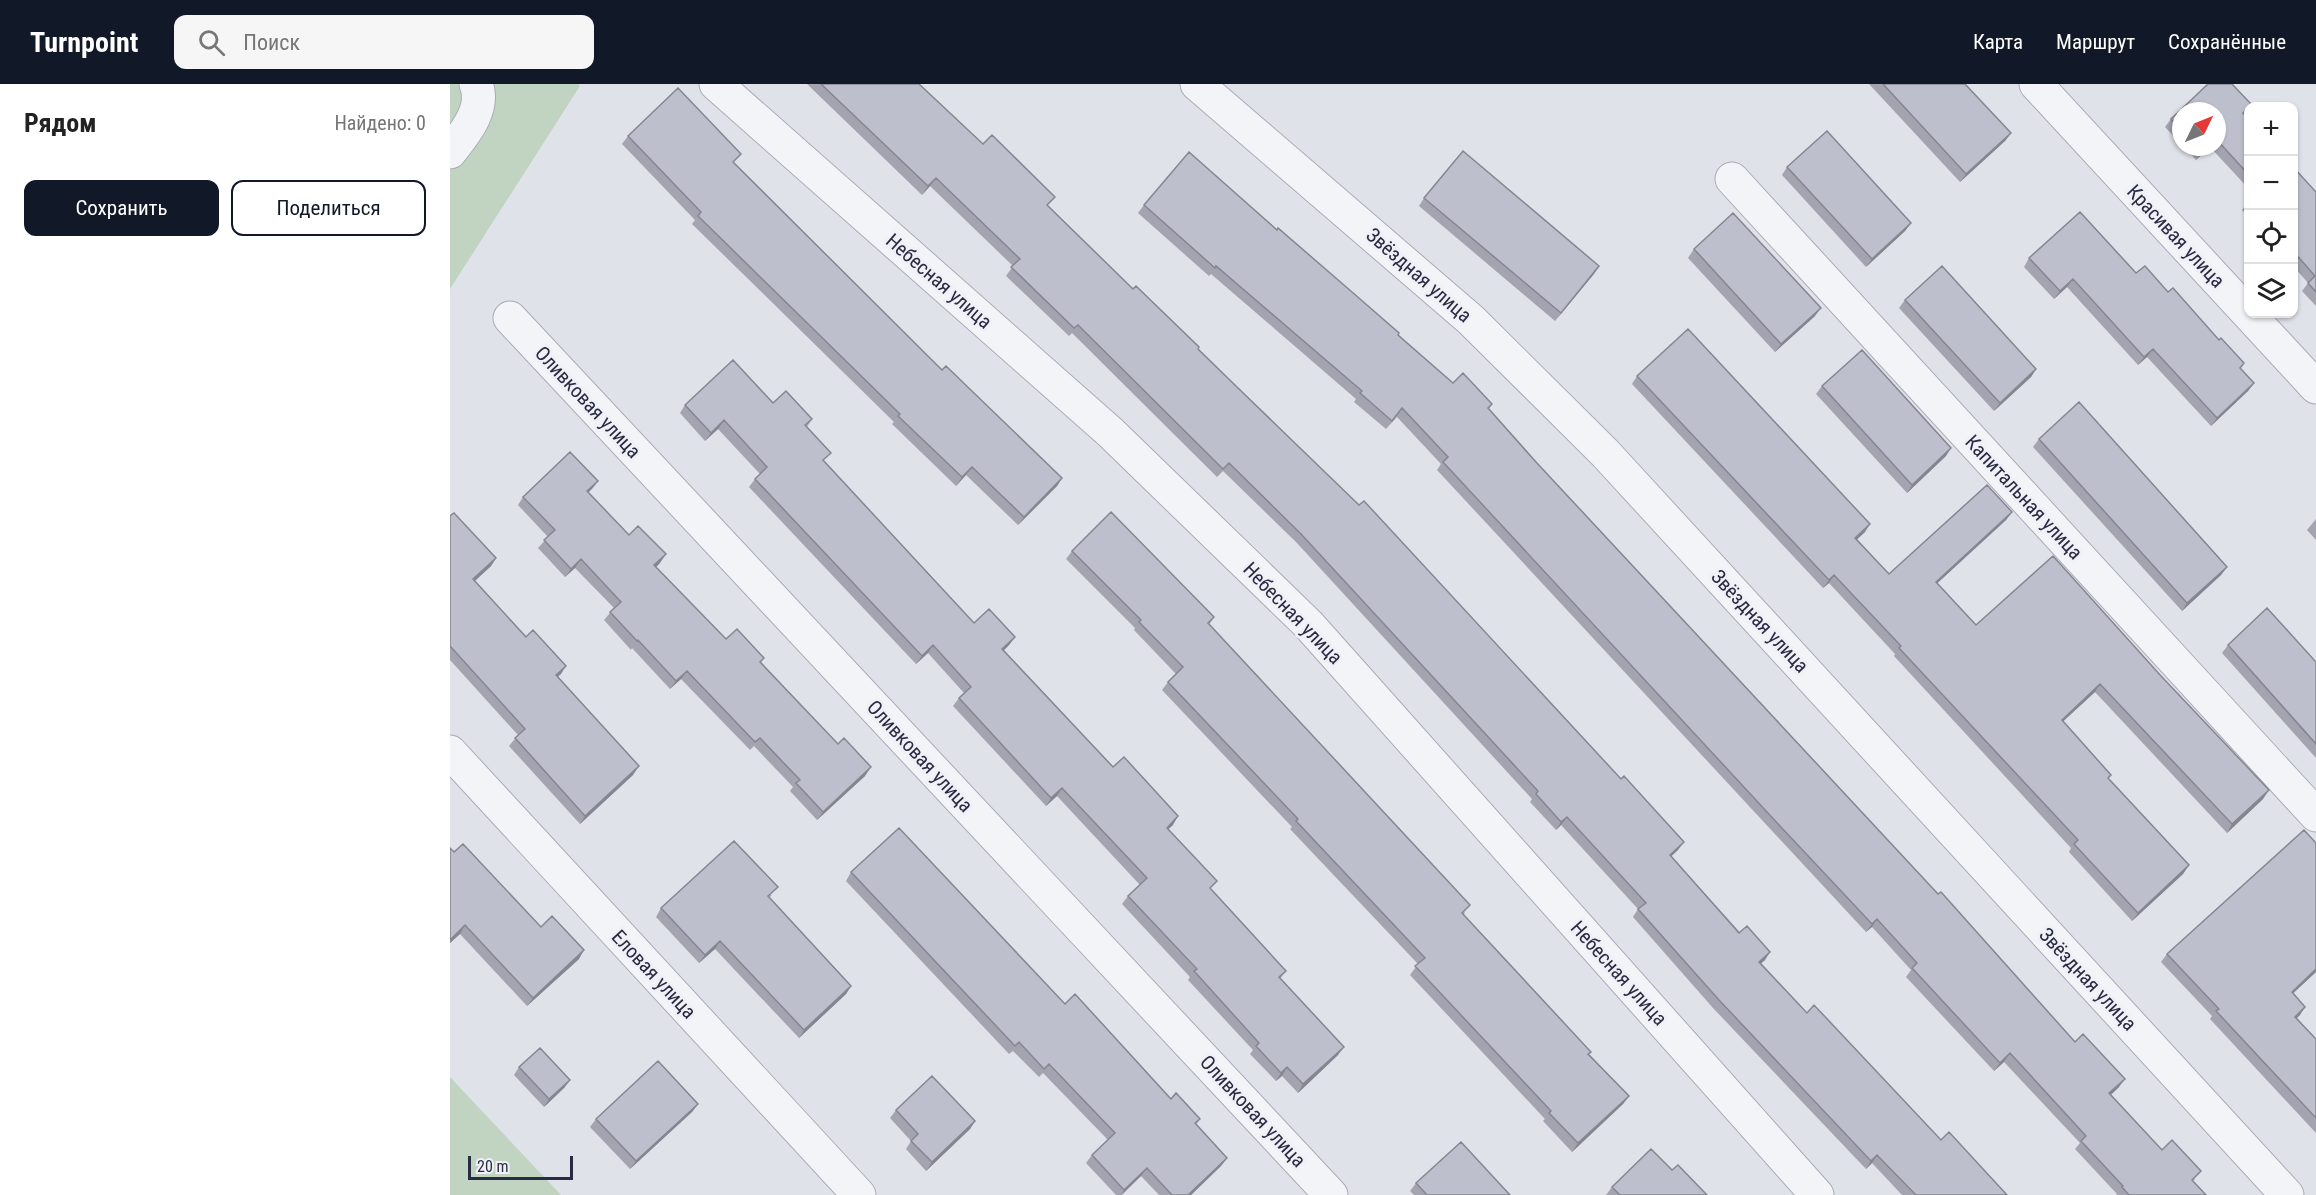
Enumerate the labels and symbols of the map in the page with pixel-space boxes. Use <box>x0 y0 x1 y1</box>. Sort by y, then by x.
north arrow <box>2172 102 2226 156</box>
street label: Красивая улица <box>2122 179 2230 293</box>
street label: Звёздная улица <box>1361 223 1477 327</box>
street label: Небесная улица <box>881 228 997 334</box>
street label: Оливковая улица <box>530 341 646 463</box>
street label: Капитальная улица <box>1960 430 2088 564</box>
street label: Небесная улица <box>1238 557 1348 669</box>
street label: Звёздная улица <box>1706 565 1814 677</box>
street label: Оливковая улица <box>862 695 978 817</box>
street label: Небесная улица <box>1566 916 1672 1030</box>
street label: Звёздная улица <box>2034 923 2142 1035</box>
street label: Еловая улица <box>607 925 701 1023</box>
street label: Оливковая улица <box>1195 1050 1311 1172</box>
scale bar <box>468 1153 573 1180</box>

